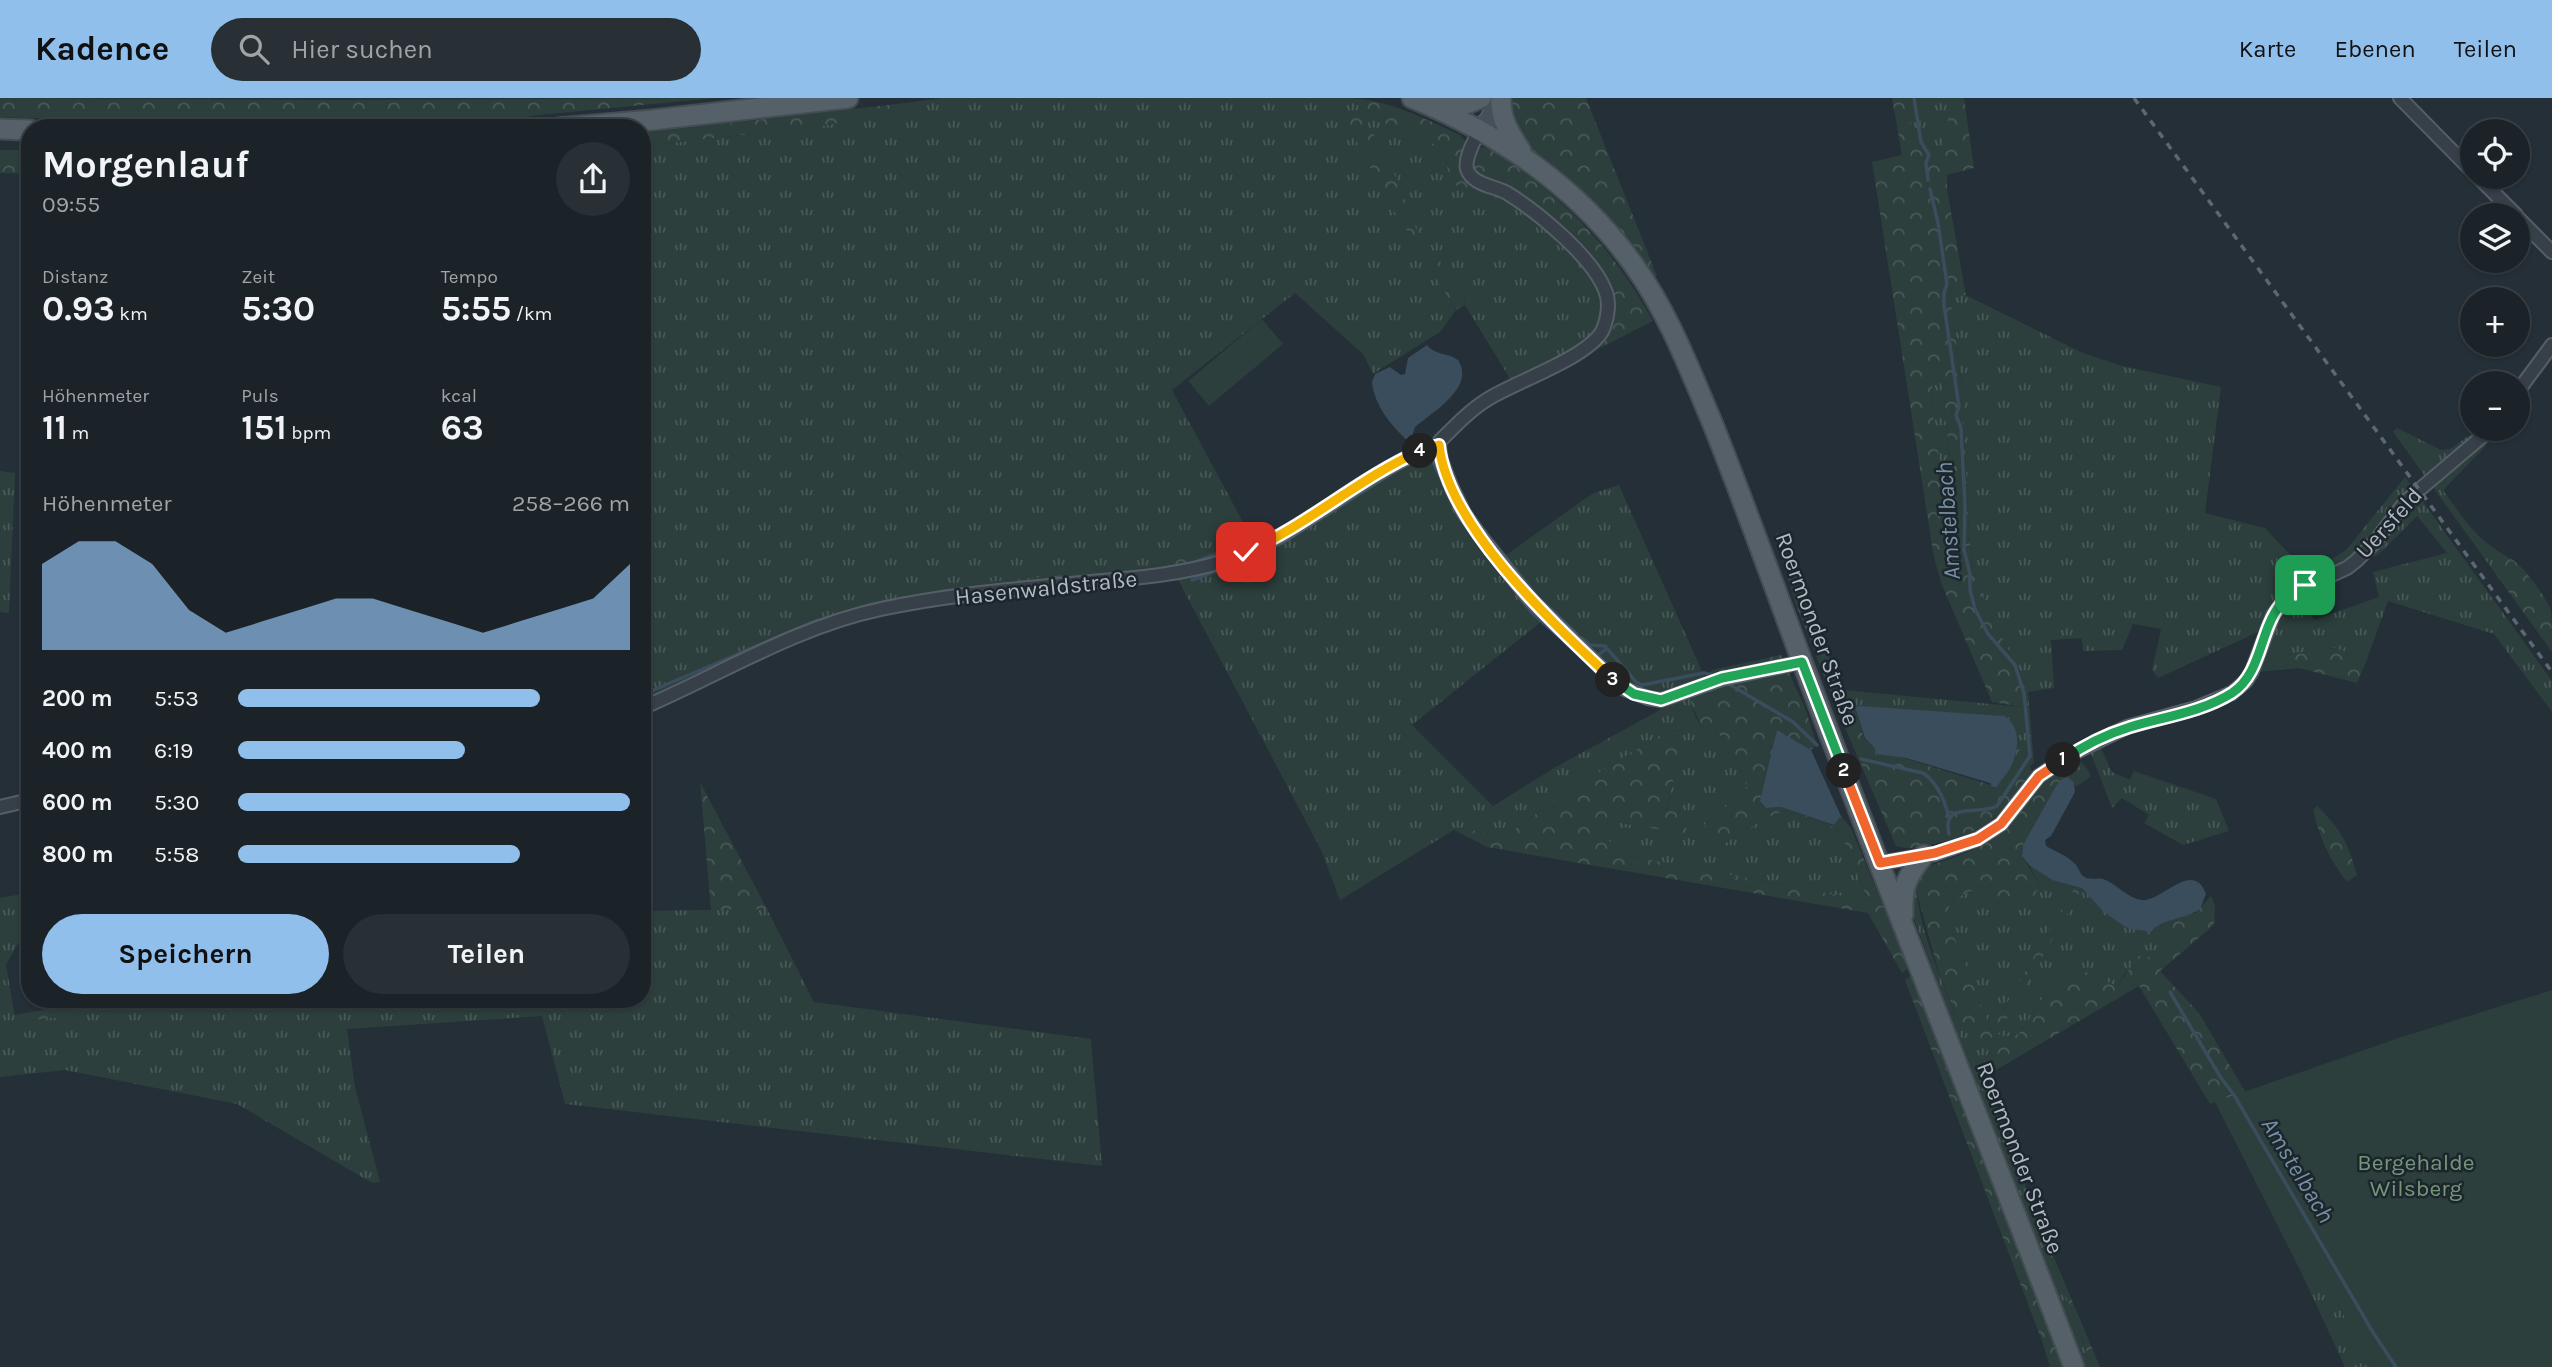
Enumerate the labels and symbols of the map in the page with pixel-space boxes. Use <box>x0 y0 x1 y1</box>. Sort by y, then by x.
pin: 4 <box>1402 434 1438 468</box>
water label: Amstelbach <box>1930 461 1966 581</box>
street label: Uersfeld <box>2350 482 2428 564</box>
pin <box>1216 522 1276 582</box>
street label: Roermonder Straße <box>1770 529 1864 729</box>
pin <box>2275 555 2335 615</box>
street label: Hasenwaldstraße <box>954 565 1138 611</box>
pin: 3 <box>1596 662 1630 698</box>
pin: 1 <box>2046 742 2080 778</box>
pin: 2 <box>1826 754 1862 788</box>
street label: Roermonder Straße <box>1971 1058 2069 1258</box>
water label: Amstelbach <box>2256 1112 2340 1228</box>
park label: Bergehalde Wilsberg <box>2357 1149 2475 1202</box>

